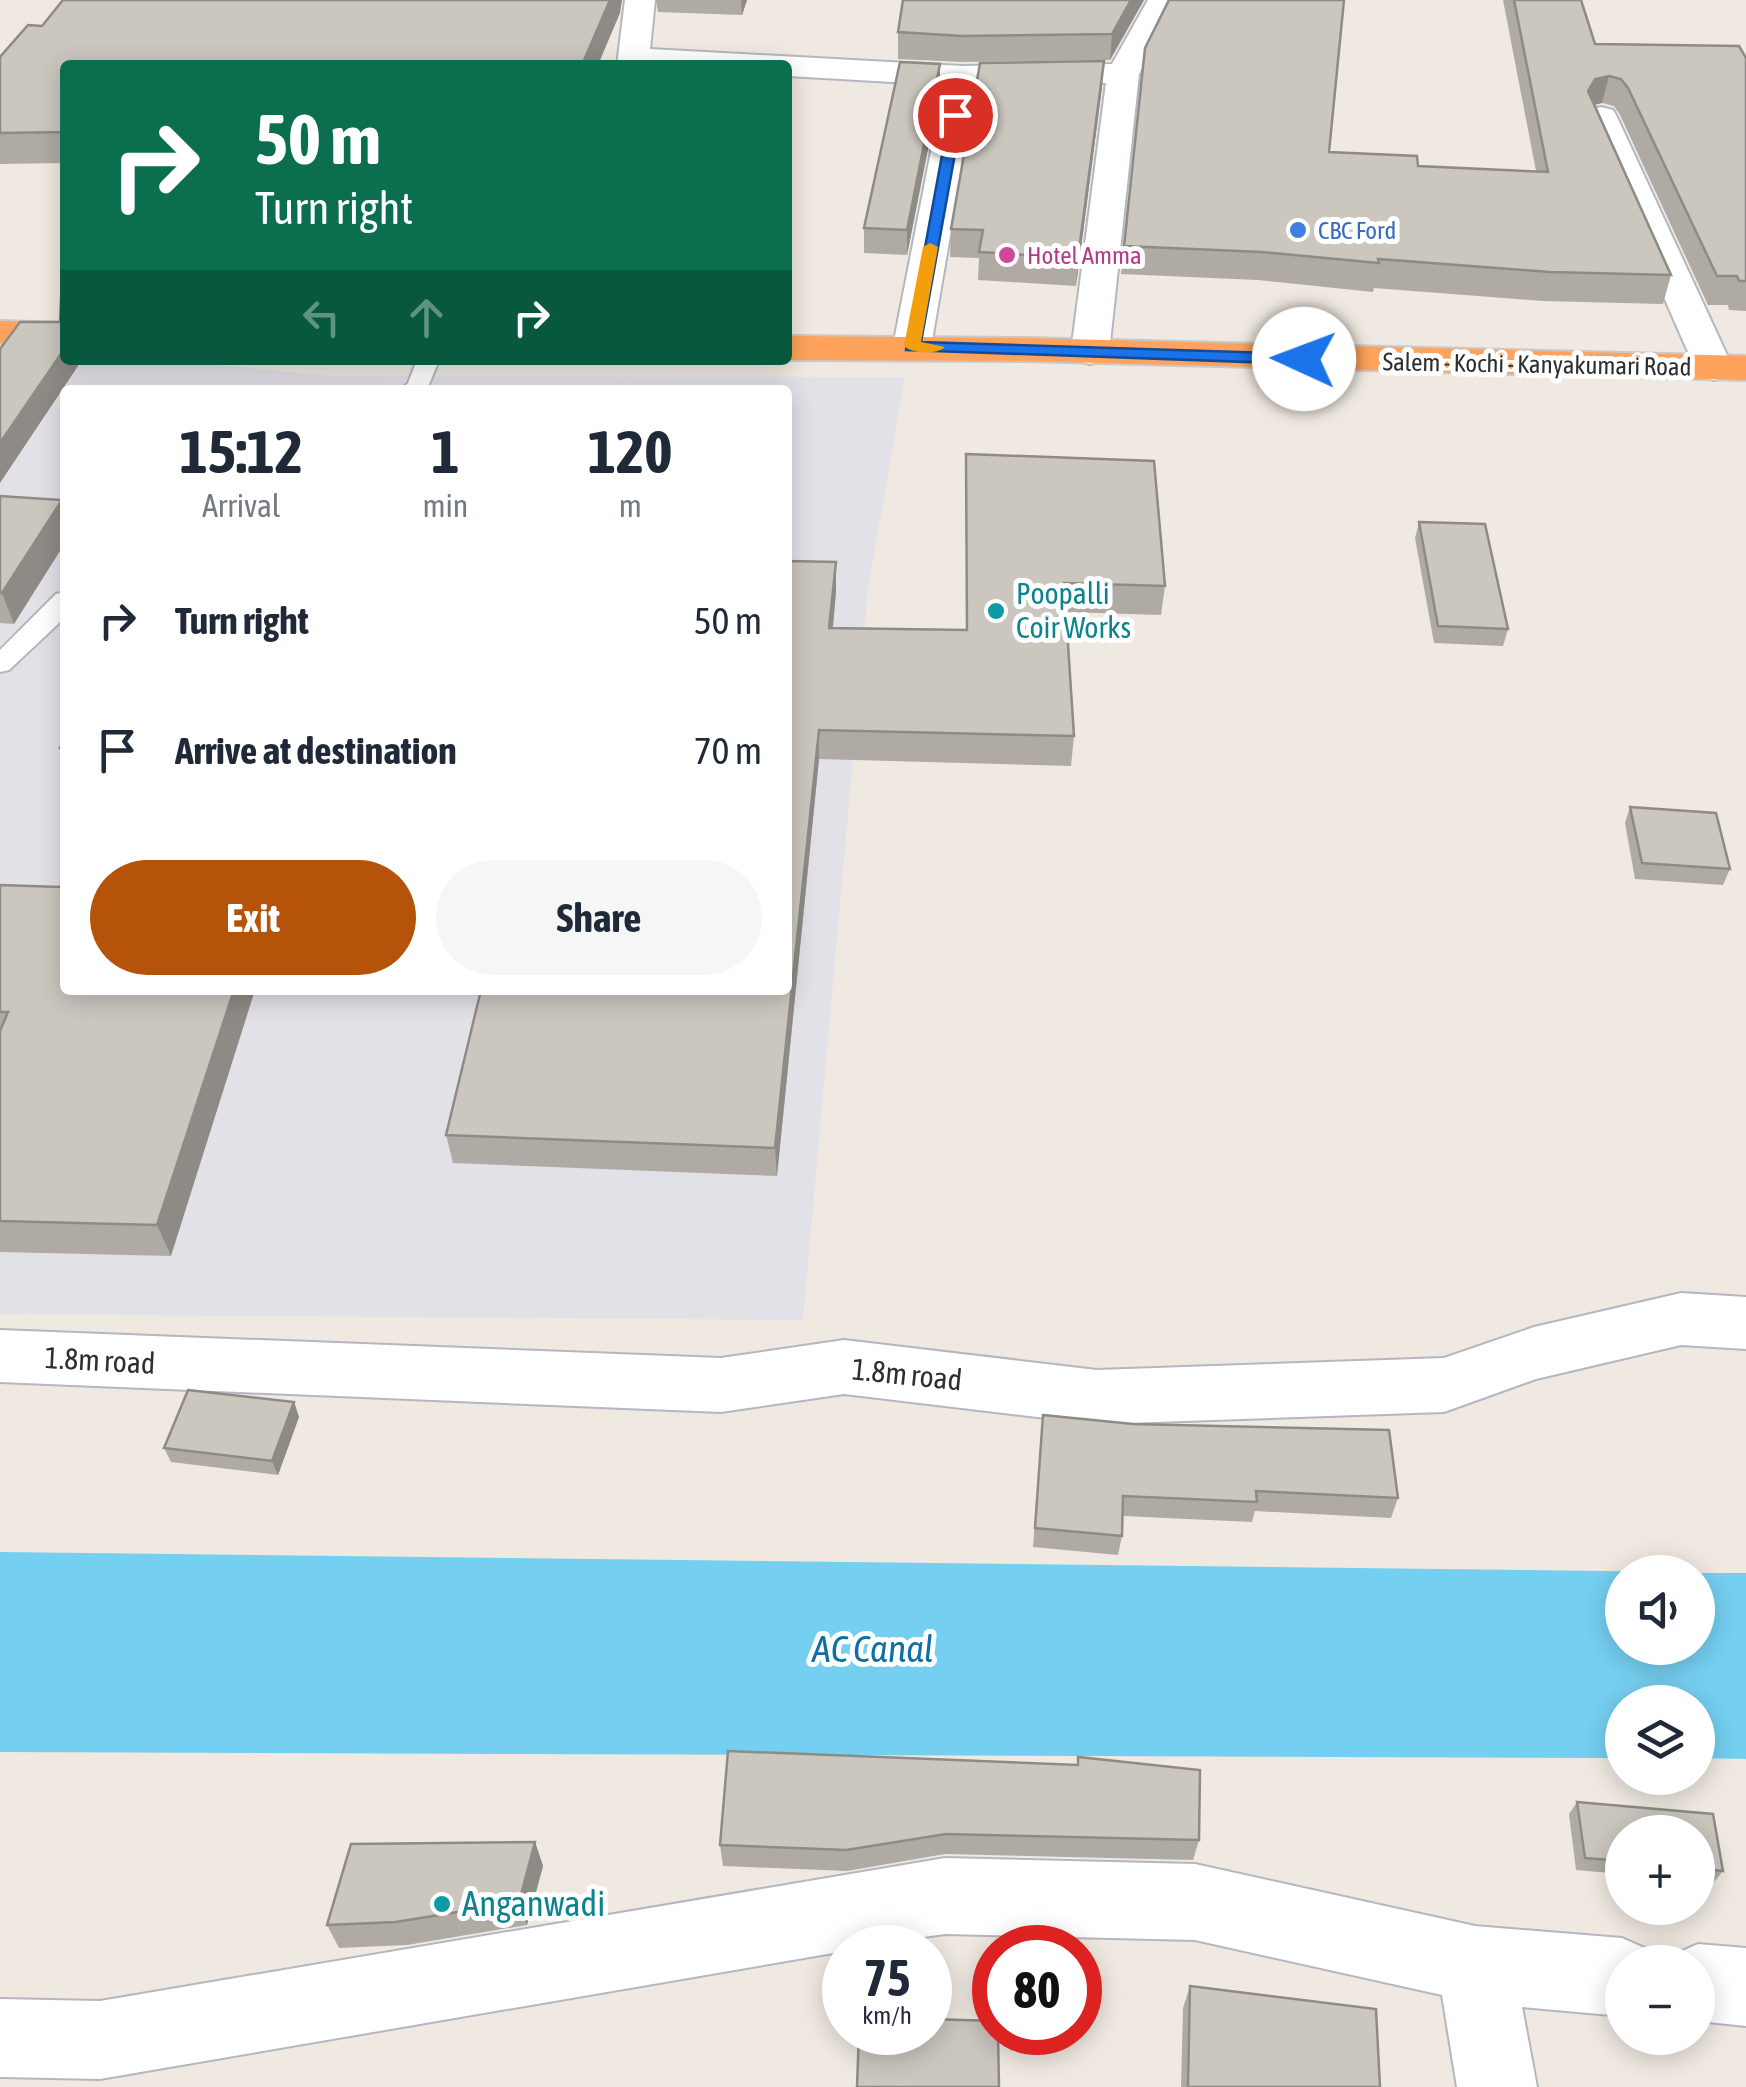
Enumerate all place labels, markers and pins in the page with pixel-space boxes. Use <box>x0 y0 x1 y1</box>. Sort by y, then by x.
pin <box>913 73 998 158</box>
place label: CBC Ford <box>1318 216 1396 244</box>
marker: CBC Ford <box>1287 219 1309 241</box>
place label: Hotel Amma <box>1027 241 1142 269</box>
marker: Hotel Amma <box>996 244 1018 266</box>
place label: Poopalli Coir Works <box>1016 576 1131 644</box>
marker: Poopalli Coir Works <box>985 600 1007 622</box>
place label: Anganwadi <box>462 1883 605 1923</box>
marker: Anganwadi <box>431 1893 453 1915</box>

